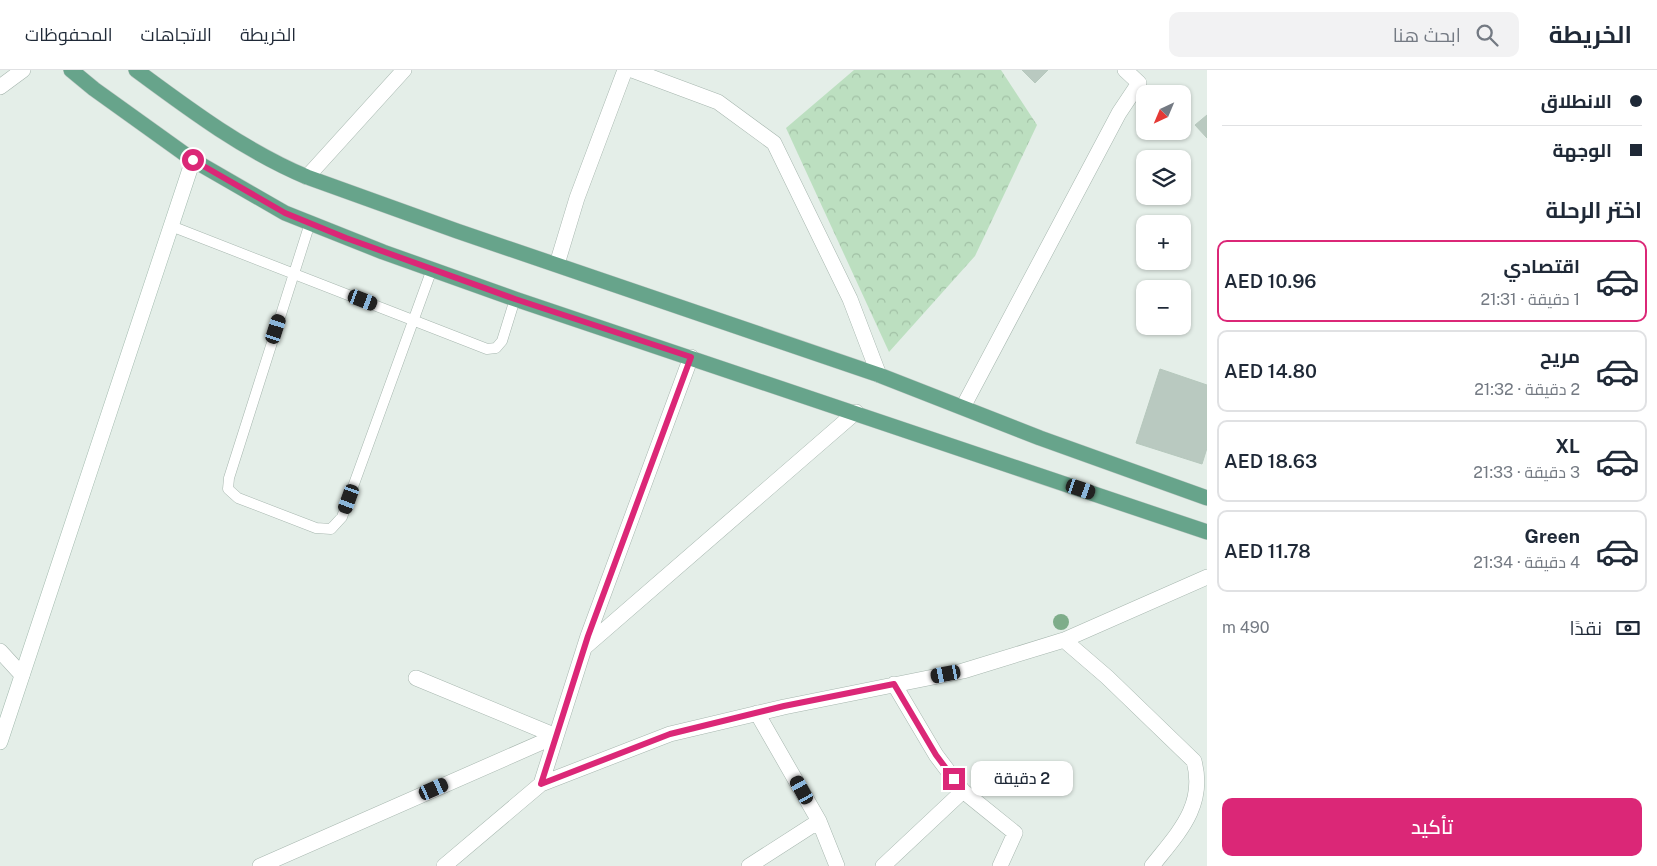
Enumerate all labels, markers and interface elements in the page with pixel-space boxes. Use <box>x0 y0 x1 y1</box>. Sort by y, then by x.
search box <box>1169 12 1519 57</box>
text: الخريطة <box>1549 20 1632 48</box>
icon: search <box>1473 21 1501 49</box>
text: المحفوظات <box>25 24 113 45</box>
text: الاتجاهات <box>141 24 212 45</box>
text: الخريطة <box>240 24 296 45</box>
text: ابحث هنا <box>1393 24 1461 46</box>
north arrow <box>1136 85 1191 140</box>
map controls <box>1136 85 1191 335</box>
text: الانطلاق <box>1541 90 1612 112</box>
text: الوجهة <box>1552 139 1612 161</box>
route start <box>182 149 204 171</box>
button: layers <box>1136 150 1191 205</box>
text: اختر الرحلة <box>1546 197 1642 223</box>
button: + <box>1136 215 1191 270</box>
text: اقتصادي <box>1504 255 1580 277</box>
icon: car <box>1595 259 1640 304</box>
text: AED 10.96 <box>1224 270 1317 292</box>
button: − <box>1136 280 1191 335</box>
car <box>346 288 379 312</box>
text: 1 دقيقة · 21:31 <box>1480 290 1580 309</box>
car <box>264 312 287 346</box>
text: مريح <box>1540 345 1580 367</box>
icon: car <box>1595 349 1640 394</box>
text: AED 14.80 <box>1224 360 1317 382</box>
text: 2 دقيقة · 21:32 <box>1474 380 1580 399</box>
text: XL <box>1555 435 1580 457</box>
icon: car <box>1595 439 1640 484</box>
text: AED 18.63 <box>1224 450 1317 472</box>
text: 3 دقيقة · 21:33 <box>1473 463 1580 482</box>
car <box>1064 477 1097 501</box>
car <box>336 482 361 516</box>
text: Green <box>1525 525 1580 547</box>
icon: car <box>1595 529 1640 574</box>
text: AED 11.78 <box>1224 540 1311 562</box>
text: 4 دقيقة · 21:34 <box>1473 553 1580 572</box>
icon: cash <box>1614 614 1642 642</box>
text: نقدًا <box>1570 617 1602 639</box>
text: 490 m <box>1222 618 1269 637</box>
car <box>929 664 962 684</box>
callout: 2 دقيقة <box>972 762 1074 796</box>
route end <box>943 768 965 790</box>
text: 2 دقيقة <box>994 769 1050 788</box>
car <box>788 773 815 807</box>
car <box>417 776 450 802</box>
button: تأكيد <box>1222 798 1642 856</box>

